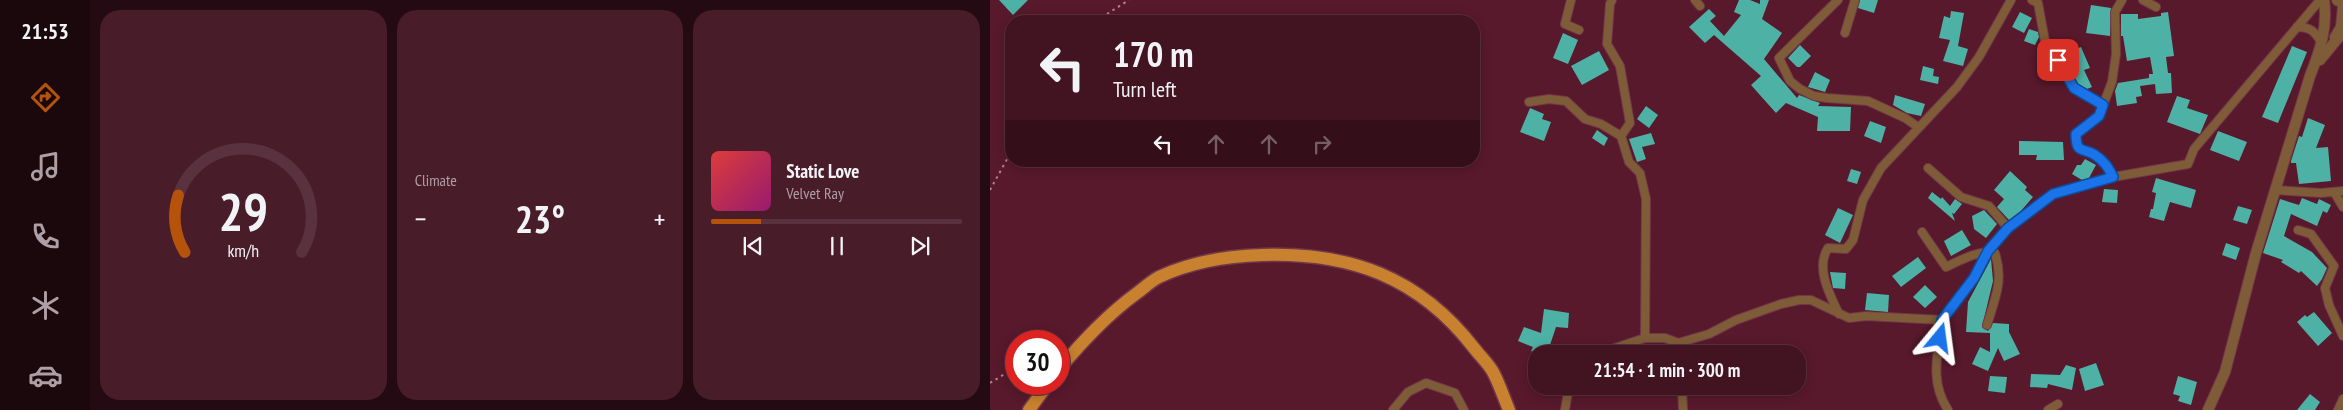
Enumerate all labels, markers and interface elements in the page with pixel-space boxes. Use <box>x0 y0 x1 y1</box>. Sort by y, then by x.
text: 21:53 <box>21 17 69 45</box>
text: 170 m <box>1113 31 1194 77</box>
icon: left <box>1030 35 1095 100</box>
pin <box>2037 39 2079 81</box>
icon: arrive <box>2044 46 2072 74</box>
text: Turn left <box>1113 75 1177 103</box>
icon: directions <box>28 80 63 115</box>
icon: left <box>1149 130 1177 158</box>
icon: ahead <box>1202 130 1230 158</box>
icon: ahead <box>1255 130 1283 158</box>
icon: right <box>1308 130 1336 158</box>
icon: music <box>28 149 63 184</box>
text: Static Love <box>786 159 859 183</box>
text: Climate <box>415 170 457 190</box>
text: 29 <box>218 178 268 245</box>
text: Velvet Ray <box>786 183 844 203</box>
text: 23° <box>515 194 565 243</box>
text: − <box>415 200 426 237</box>
text: + <box>654 200 665 237</box>
icon: phone <box>28 219 63 254</box>
icon: previous <box>739 232 767 260</box>
icon: pause <box>823 232 851 260</box>
icon: next <box>906 232 934 260</box>
text: km/h <box>227 239 259 262</box>
icon: climate <box>28 288 63 323</box>
position arrow <box>1913 311 1965 363</box>
speed limit sign: 30 <box>1005 330 1070 395</box>
icon: car <box>28 358 63 393</box>
text: 21:54 · 1 min · 300 m <box>1594 358 1740 382</box>

